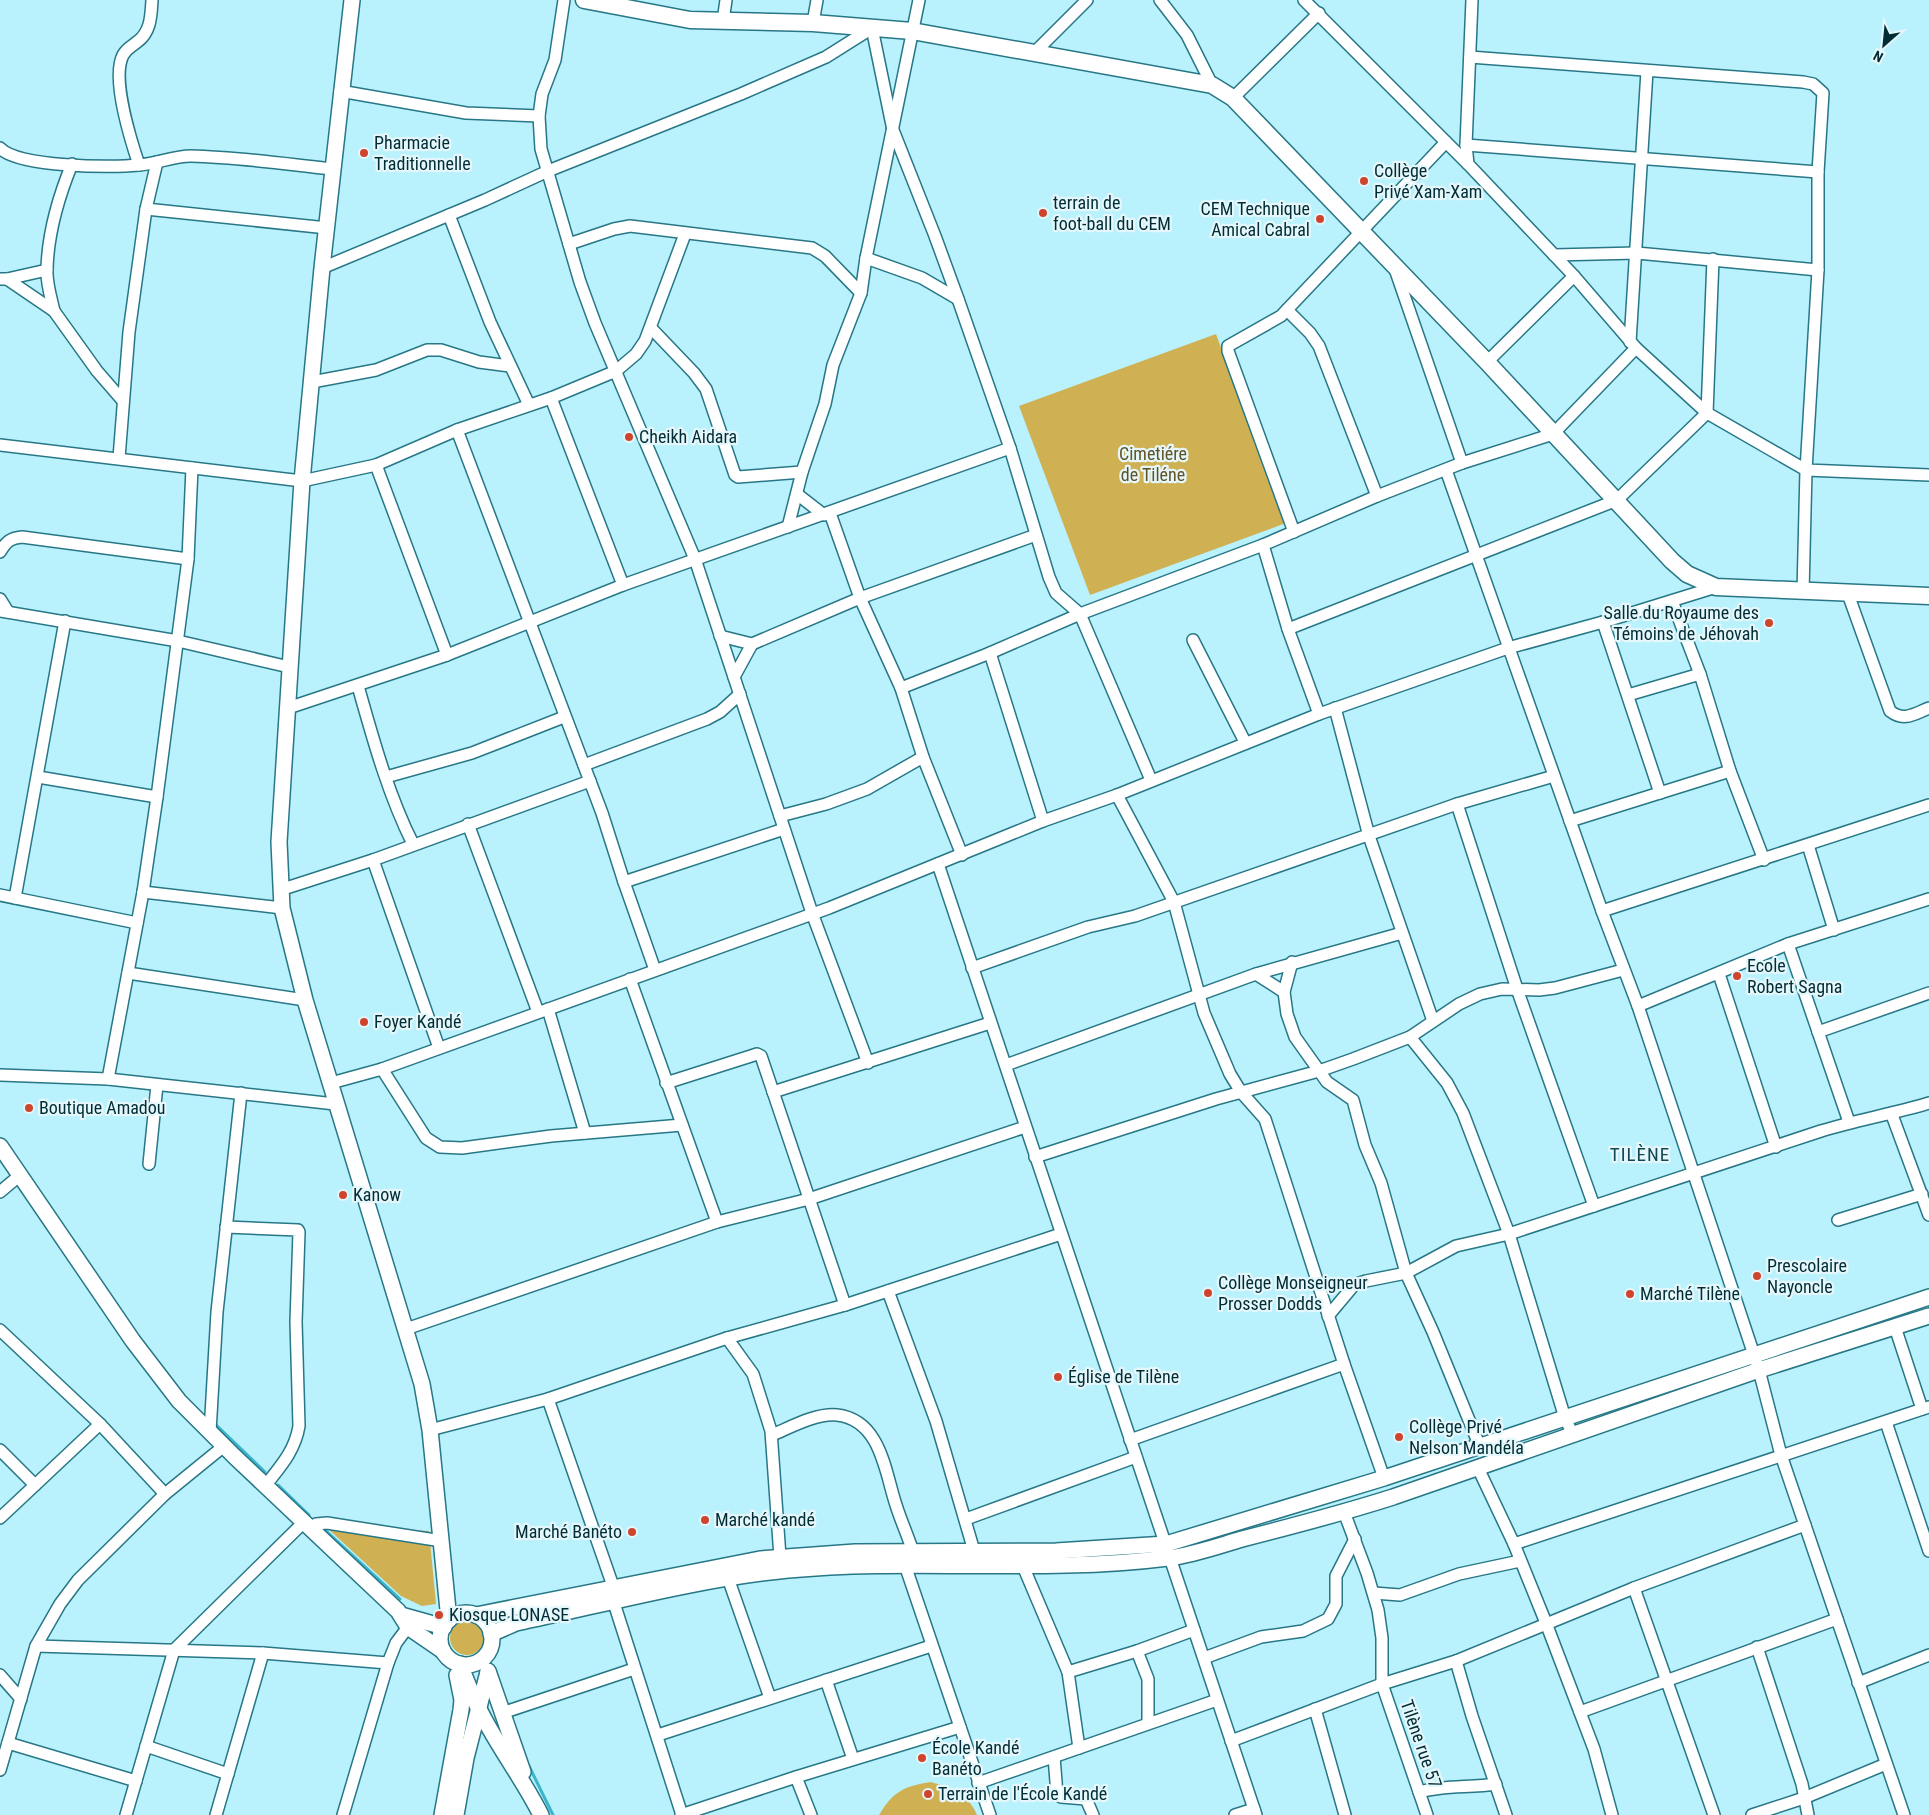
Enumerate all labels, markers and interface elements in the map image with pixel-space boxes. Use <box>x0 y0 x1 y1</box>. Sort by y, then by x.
north arrow <box>1859 20 1909 70</box>
text: N <box>1871 48 1886 66</box>
place label: Pharmacie Traditionnelle <box>374 132 471 174</box>
marker: Pharmacie Traditionnelle <box>358 147 370 159</box>
place label: Collège Privé Xam-Xam <box>1374 160 1482 202</box>
marker: Collège Privé Xam-Xam <box>1358 175 1370 187</box>
place label: terrain de foot-ball du CEM <box>1053 192 1171 234</box>
place label: CEM Technique Amical Cabral <box>1201 198 1310 240</box>
marker: terrain de foot-ball du CEM <box>1037 207 1049 219</box>
marker: CEM Technique Amical Cabral <box>1314 213 1326 225</box>
place label: Cheikh Aidara <box>639 426 737 447</box>
marker: Cheikh Aidara <box>623 431 635 443</box>
park label: Cimetiére de Tiléne <box>1119 443 1187 485</box>
place label: Salle du Royaume des Témoins de Jéhovah <box>1604 602 1759 644</box>
marker: Salle du Royaume des Témoins de Jéhovah <box>1763 617 1775 629</box>
place label: Ecole Robert Sagna <box>1747 955 1842 997</box>
marker: Ecole Robert Sagna <box>1731 970 1743 982</box>
place label: Foyer Kandé <box>374 1011 461 1032</box>
marker: Foyer Kandé <box>358 1016 370 1028</box>
place label: Boutique Amadou <box>39 1097 166 1118</box>
marker: Boutique Amadou <box>23 1102 35 1114</box>
district label: TILÈNE <box>1610 1143 1670 1166</box>
place label: Kanow <box>353 1184 401 1205</box>
marker: Kanow <box>337 1189 349 1201</box>
place label: Prescolaire Nayoncle <box>1767 1255 1847 1297</box>
marker: Prescolaire Nayoncle <box>1751 1270 1763 1282</box>
place label: Collège Monseigneur Prosser Dodds <box>1218 1272 1368 1314</box>
place label: Marché Tilène <box>1640 1283 1740 1304</box>
marker: Collège Monseigneur Prosser Dodds <box>1202 1287 1214 1299</box>
marker: Marché Tilène <box>1624 1288 1636 1300</box>
place label: Église de Tilène <box>1068 1366 1179 1387</box>
marker: Église de Tilène <box>1052 1371 1064 1383</box>
place label: Collège Privé Nelson Mandéla <box>1409 1416 1524 1458</box>
marker: Collège Privé Nelson Mandéla <box>1393 1431 1405 1443</box>
place label: Marché kandé <box>715 1509 815 1530</box>
marker: Marché kandé <box>699 1514 711 1526</box>
place label: Marché Banéto <box>515 1521 622 1542</box>
marker: Marché Banéto <box>626 1526 638 1538</box>
place label: Kiosque LONASE <box>449 1604 569 1625</box>
marker: Kiosque LONASE <box>433 1609 445 1621</box>
street label: Tilène rue 57 <box>1397 1697 1446 1791</box>
place label: École Kandé Banéto <box>932 1737 1019 1779</box>
marker: École Kandé Banéto <box>916 1752 928 1764</box>
place label: Terrain de l'École Kandé <box>938 1783 1107 1804</box>
marker: Terrain de l'École Kandé <box>922 1788 934 1800</box>

